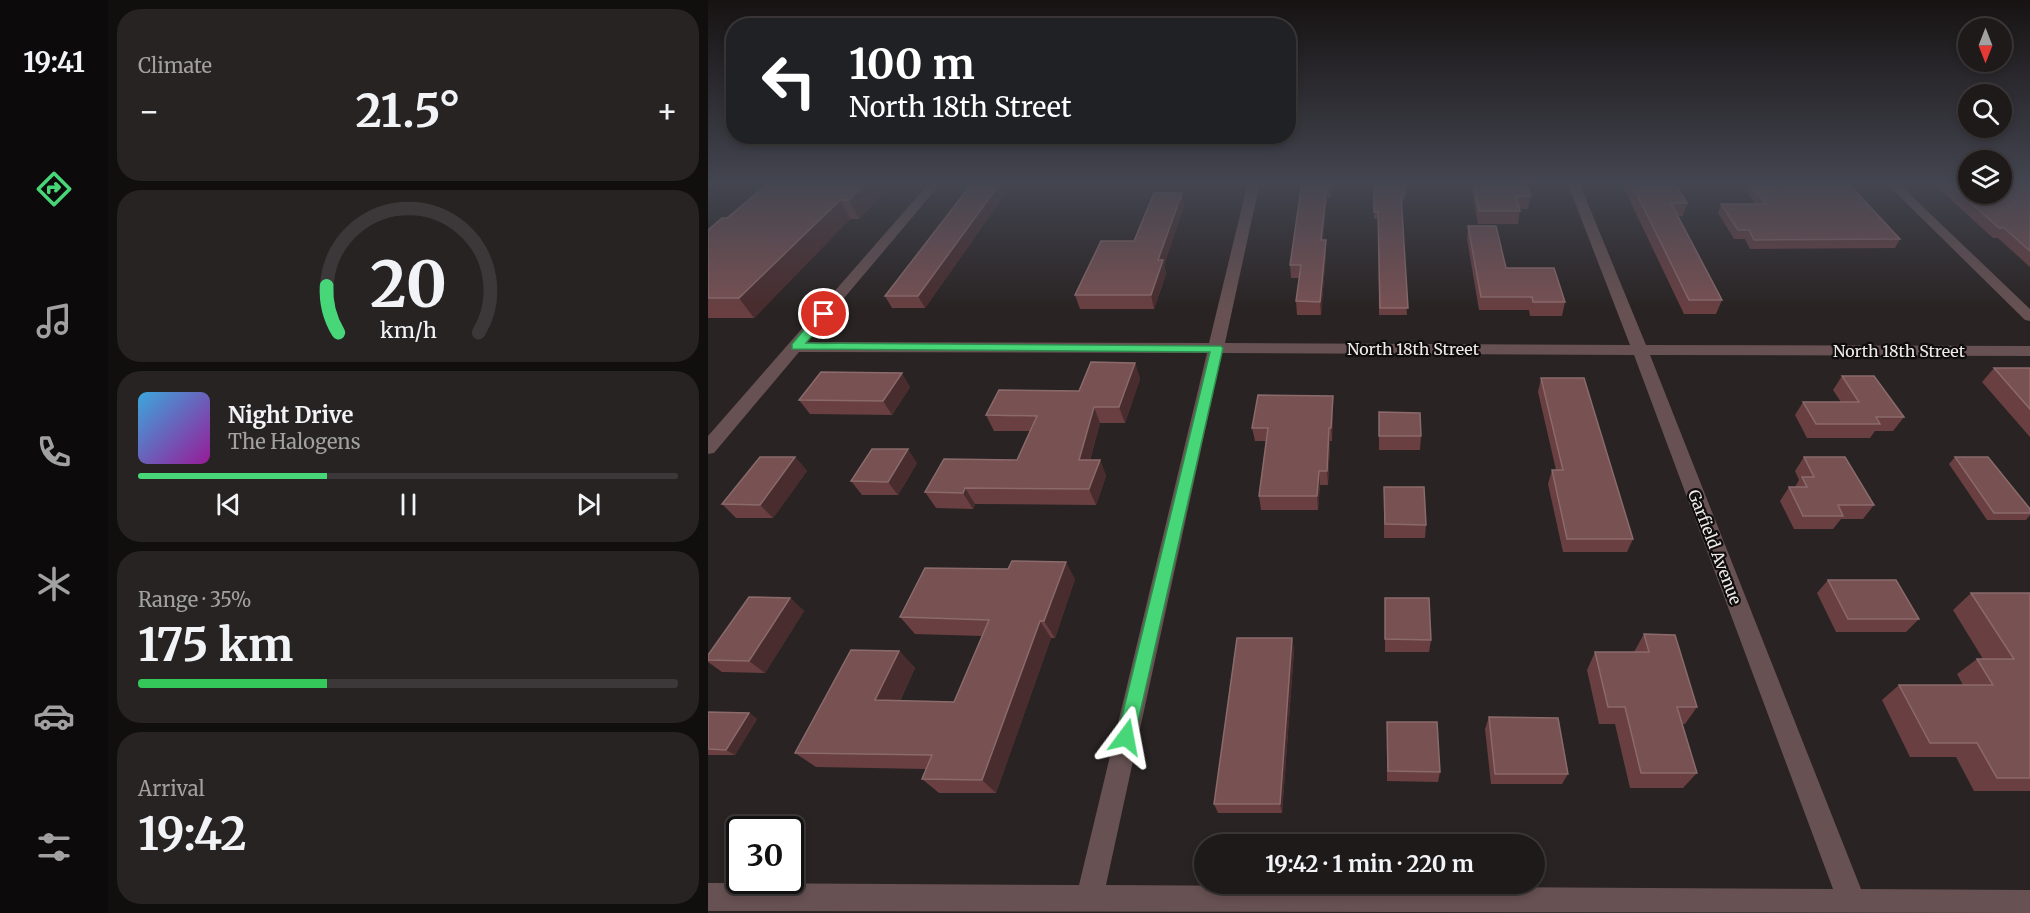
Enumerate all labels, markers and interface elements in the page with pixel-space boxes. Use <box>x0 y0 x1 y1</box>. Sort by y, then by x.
north arrow <box>1958 18 2012 72</box>
map controls <box>1958 18 2012 204</box>
text: 100 m <box>849 38 975 90</box>
icon: left <box>750 42 828 120</box>
text: 19:41 <box>23 45 85 79</box>
text: Climate <box>138 53 212 78</box>
text: 21.5° <box>356 83 460 139</box>
button: search <box>1958 84 2012 138</box>
text: North 18th Street <box>849 90 1071 124</box>
text: − <box>138 91 160 132</box>
text: + <box>656 91 678 132</box>
button: layers <box>1958 150 2012 204</box>
icon: directions <box>33 168 75 210</box>
text: 20 <box>369 246 447 324</box>
pin <box>798 288 849 339</box>
icon: arrive <box>807 297 840 330</box>
icon: music <box>33 300 75 342</box>
text: km/h <box>380 317 436 344</box>
street label: North 18th Street <box>1347 339 1480 359</box>
street label: North 18th Street <box>1833 341 1966 361</box>
text: Night Drive <box>228 401 353 429</box>
text: The Halogens <box>228 429 360 454</box>
icon: phone <box>33 431 75 473</box>
street label: Garfield Avenue <box>1684 487 1746 607</box>
icon: previous <box>212 488 245 521</box>
icon: pause <box>392 488 425 521</box>
icon: next <box>572 488 605 521</box>
icon: climate <box>33 563 75 605</box>
text: Range · 35% <box>138 587 252 612</box>
text: 175 km <box>138 617 293 673</box>
icon: car <box>33 695 75 737</box>
position arrow <box>1094 705 1158 769</box>
text: Arrival <box>138 776 205 801</box>
text: 19:42 <box>138 806 247 862</box>
speed limit sign: 30 <box>726 816 804 894</box>
icon: filters <box>33 826 75 868</box>
text: 19:42 · 1 min · 220 m <box>1265 850 1474 878</box>

